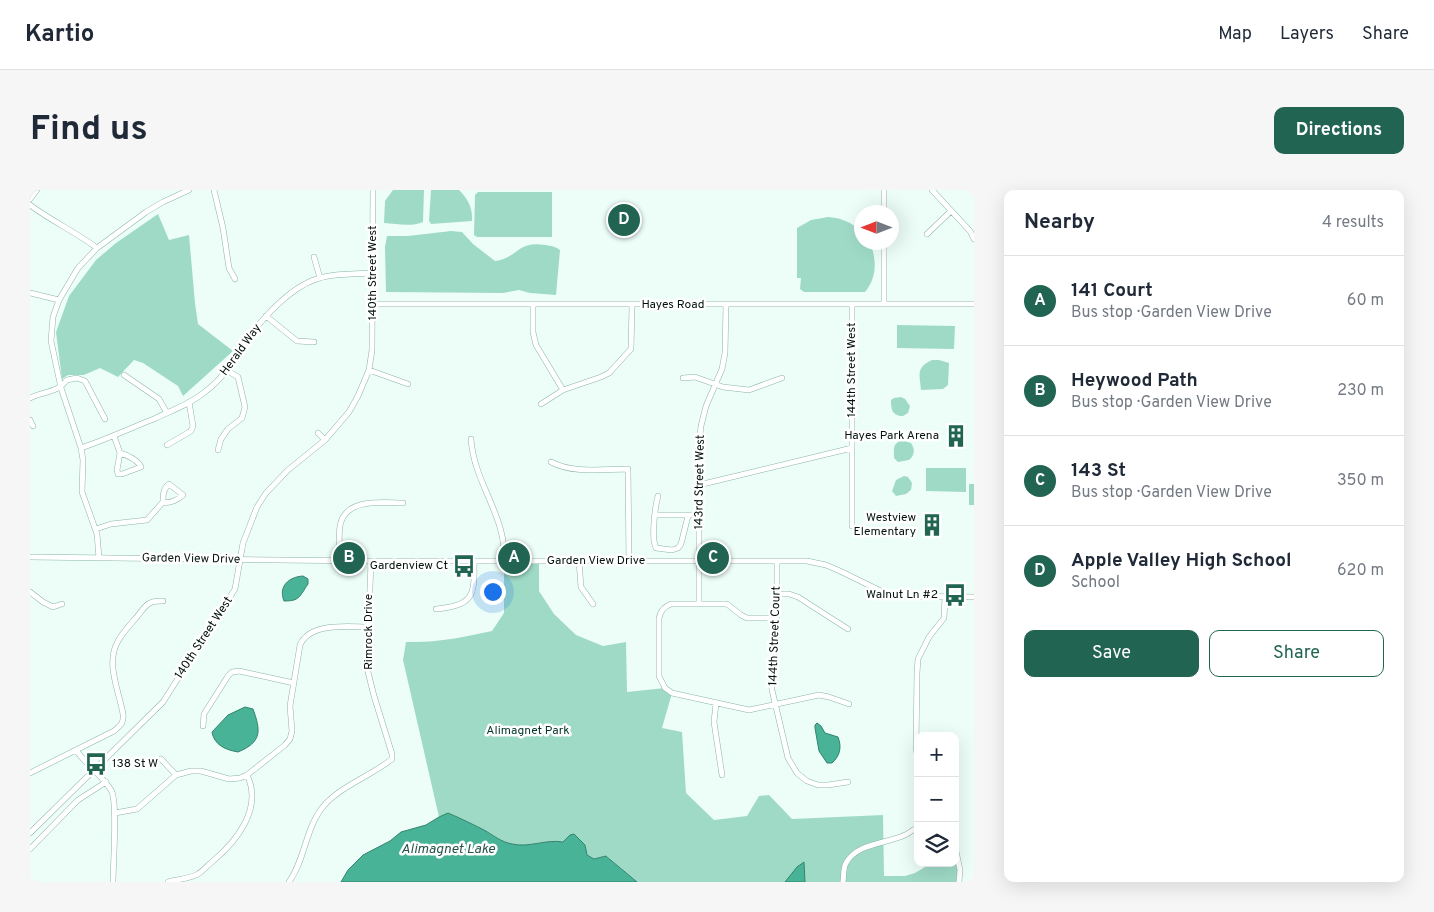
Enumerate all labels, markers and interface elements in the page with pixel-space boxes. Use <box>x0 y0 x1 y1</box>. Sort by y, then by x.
text: Kartio <box>25 20 94 50</box>
text: Map <box>1218 23 1252 46</box>
text: Layers <box>1280 23 1334 46</box>
text: Share <box>1362 23 1409 46</box>
button: Directions <box>1274 107 1404 154</box>
text: Find us <box>30 108 148 152</box>
pin: D <box>608 201 640 239</box>
north arrow <box>854 205 899 250</box>
text: Nearby <box>1024 209 1095 236</box>
text: 4 results <box>1322 213 1384 233</box>
street label: 140th Street West <box>365 225 381 321</box>
text: 141 Court <box>1071 279 1153 303</box>
text: A <box>1034 291 1046 311</box>
text: 60 m <box>1347 291 1384 311</box>
street label: Hayes Road <box>641 297 705 313</box>
text: Bus stop · Garden View Drive <box>1071 303 1272 323</box>
street label: Herald Way <box>217 321 265 379</box>
street label: 144th Street West <box>844 323 860 417</box>
text: Heywood Path <box>1071 369 1198 393</box>
text: B <box>1034 381 1046 401</box>
text: 230 m <box>1337 381 1384 401</box>
text: Bus stop · Garden View Drive <box>1071 393 1272 413</box>
building icon: Hayes Park Arena <box>943 423 969 449</box>
place label: Hayes Park Arena <box>844 428 939 444</box>
street label: 143rd Street West <box>691 435 709 529</box>
text: 143 St <box>1071 459 1126 483</box>
text: C <box>1035 471 1045 491</box>
text: 350 m <box>1337 471 1384 491</box>
text: Bus stop · Garden View Drive <box>1071 483 1272 503</box>
place label: Westview Elementary <box>854 510 916 540</box>
building icon: Westview Elementary <box>919 512 945 538</box>
pin: B <box>333 539 365 577</box>
pin: A <box>498 539 530 577</box>
pin: C <box>697 539 729 577</box>
text: Apple Valley High School <box>1071 549 1292 573</box>
street label: Garden View Drive <box>142 550 240 568</box>
bus stop icon: Gardenview Ct <box>451 553 477 579</box>
street label: Garden View Drive <box>547 553 645 569</box>
place label: Gardenview Ct <box>370 558 448 574</box>
text: D <box>1034 561 1046 581</box>
text: 620 m <box>1337 561 1384 581</box>
text: School <box>1071 573 1120 593</box>
your location <box>480 579 506 605</box>
bus stop icon: Walnut Ln #2 <box>942 582 968 608</box>
street label: 144th Street Court <box>765 586 785 686</box>
place label: Walnut Ln #2 <box>866 587 938 603</box>
street label: 140th Street West <box>171 594 237 682</box>
street label: Rimrock Drive <box>361 594 377 670</box>
button: Save <box>1024 630 1199 677</box>
button: Share <box>1209 630 1384 677</box>
park label: Alimagnet Park <box>486 723 570 739</box>
map controls <box>914 732 959 867</box>
button: + <box>914 732 959 777</box>
bus stop icon: 138 St W <box>83 751 109 777</box>
place label: 138 St W <box>112 756 158 772</box>
button: − <box>914 777 959 822</box>
button: layers <box>914 822 959 867</box>
water label: Alimagnet Lake <box>401 841 496 858</box>

